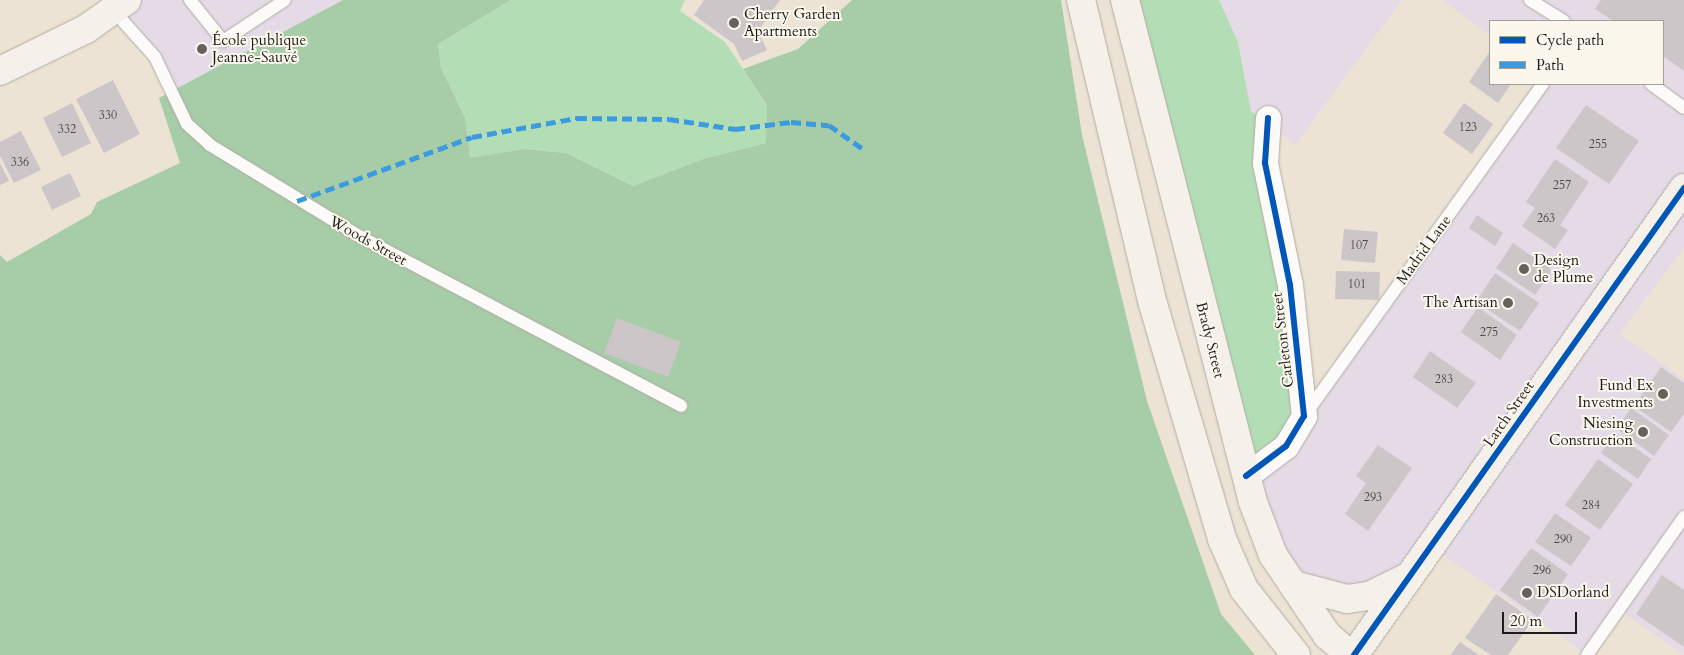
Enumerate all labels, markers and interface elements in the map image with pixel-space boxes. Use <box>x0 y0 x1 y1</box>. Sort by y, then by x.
place label: Cherry Garden Apartments <box>744 5 841 40</box>
marker: Cherry Garden Apartments <box>728 17 740 29</box>
legend <box>1489 20 1664 85</box>
text: Cycle path <box>1536 30 1604 50</box>
place label: École publique Jeanne-Sauvé <box>212 31 306 66</box>
marker: École publique Jeanne-Sauvé <box>196 43 208 55</box>
text: Path <box>1536 55 1564 75</box>
house number: 330 <box>99 109 117 123</box>
house number: 123 <box>1459 121 1477 135</box>
house number: 332 <box>58 123 76 137</box>
house number: 255 <box>1589 138 1607 152</box>
house number: 336 <box>11 156 29 170</box>
house number: 257 <box>1553 179 1571 193</box>
street label: Woods Street <box>326 212 410 270</box>
street label: Madrid Lane <box>1393 212 1455 288</box>
house number: 263 <box>1537 212 1555 226</box>
house number: 107 <box>1350 239 1368 253</box>
place label: Design de Plume <box>1534 251 1593 286</box>
marker: Design de Plume <box>1518 263 1530 275</box>
house number: 101 <box>1348 278 1366 292</box>
street label: Carleton Street <box>1268 291 1298 389</box>
place label: The Artisan <box>1423 294 1498 312</box>
marker: The Artisan <box>1502 297 1514 309</box>
street label: Brady Street <box>1192 300 1228 380</box>
house number: 275 <box>1480 326 1498 340</box>
house number: 283 <box>1435 373 1453 387</box>
place label: Fund Ex Investments <box>1577 376 1653 411</box>
street label: Larch Street <box>1480 378 1538 450</box>
marker: Fund Ex Investments <box>1657 388 1669 400</box>
place label: Niesing Construction <box>1549 414 1633 449</box>
marker: Niesing Construction <box>1637 426 1649 438</box>
house number: 293 <box>1364 491 1382 505</box>
house number: 284 <box>1582 499 1600 513</box>
house number: 290 <box>1554 533 1572 547</box>
house number: 296 <box>1533 564 1551 578</box>
place label: DSDorland <box>1537 584 1609 602</box>
marker: DSDorland <box>1521 587 1533 599</box>
scale bar <box>1504 602 1579 634</box>
text: 20 m <box>1510 611 1542 631</box>

